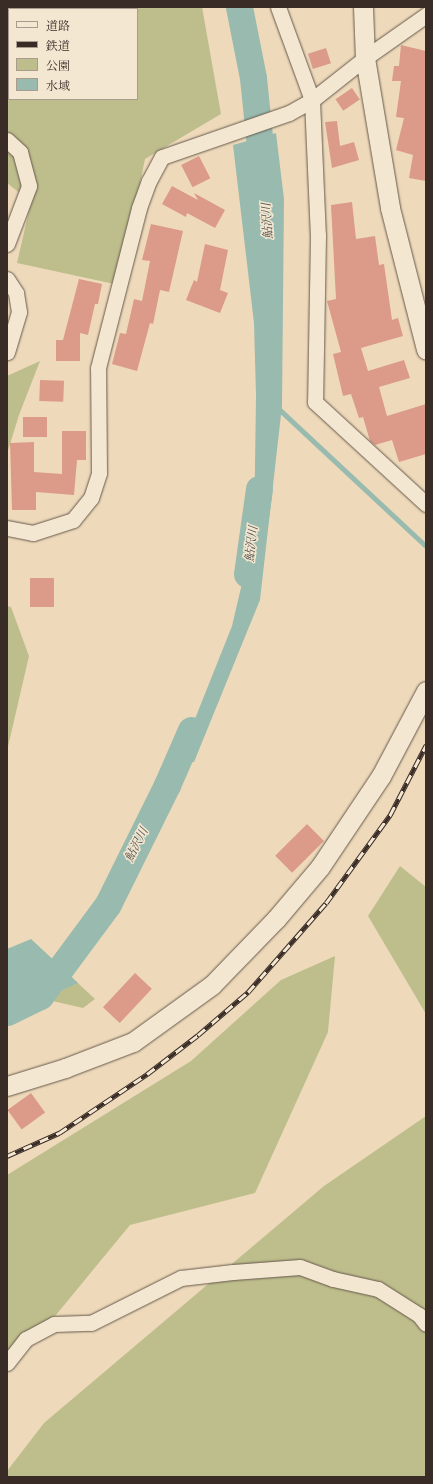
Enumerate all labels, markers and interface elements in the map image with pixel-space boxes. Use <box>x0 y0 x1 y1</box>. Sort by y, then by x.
legend <box>8 8 138 100</box>
text: 道路 <box>46 19 70 33</box>
text: 鉄道 <box>46 39 70 53</box>
text: 公園 <box>46 59 70 73</box>
text: 水域 <box>46 79 70 93</box>
water label: 鮎沢川 <box>260 203 276 239</box>
water label: 鮎沢川 <box>243 525 261 563</box>
water label: 鮎沢川 <box>122 826 152 864</box>

